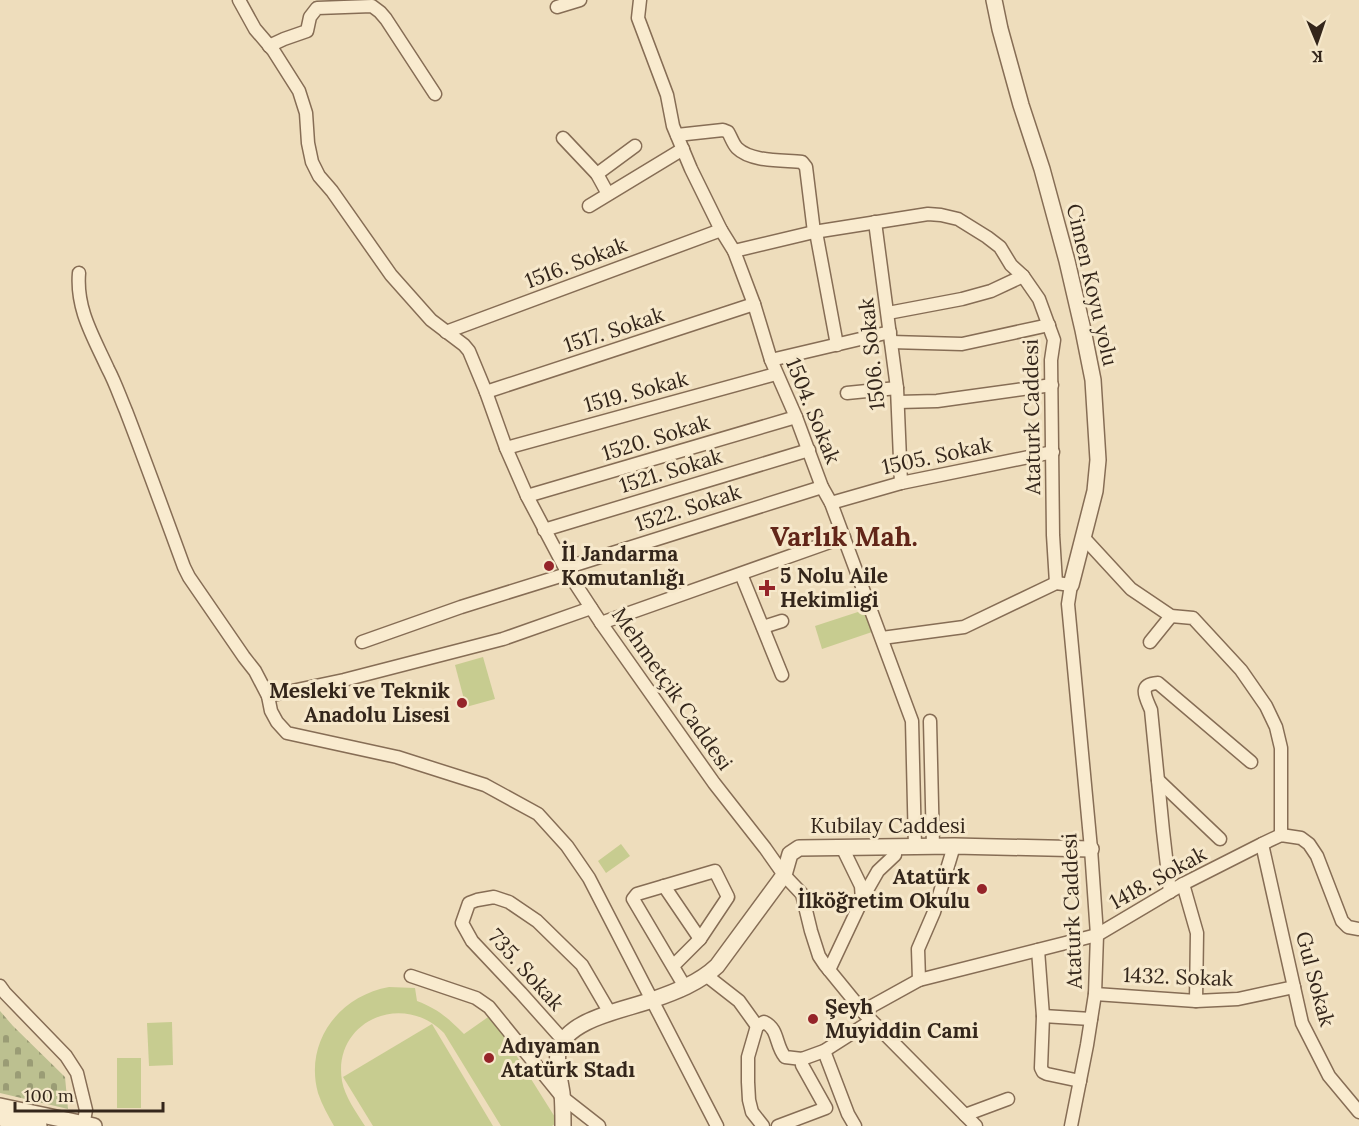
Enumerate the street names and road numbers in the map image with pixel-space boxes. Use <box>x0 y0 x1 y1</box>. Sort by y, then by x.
street label: Cimen Koyu yolu <box>1061 201 1124 369</box>
street label: 1516. Sokak <box>521 230 631 294</box>
street label: 1506. Sokak <box>852 296 891 411</box>
street label: 1517. Sokak <box>560 300 668 358</box>
street label: Ataturk Caddesi <box>1017 339 1046 496</box>
street label: 1504. Sokak <box>780 354 847 468</box>
street label: 1519. Sokak <box>581 364 692 418</box>
street label: 1520. Sokak <box>599 408 714 467</box>
street label: 1505. Sokak <box>879 431 995 480</box>
street label: 1521. Sokak <box>616 442 726 499</box>
street label: 1522. Sokak <box>631 477 745 537</box>
street label: Mehmetçik Caddesi <box>606 602 739 775</box>
street label: Kubilay Caddesi <box>810 812 966 839</box>
street label: Ataturk Caddesi <box>1055 833 1088 990</box>
street label: 1418. Sokak <box>1105 840 1212 915</box>
street label: 735. Sokak <box>483 923 571 1017</box>
street label: Gul Sokak <box>1290 928 1341 1030</box>
street label: 1432. Sokak <box>1122 961 1234 992</box>

